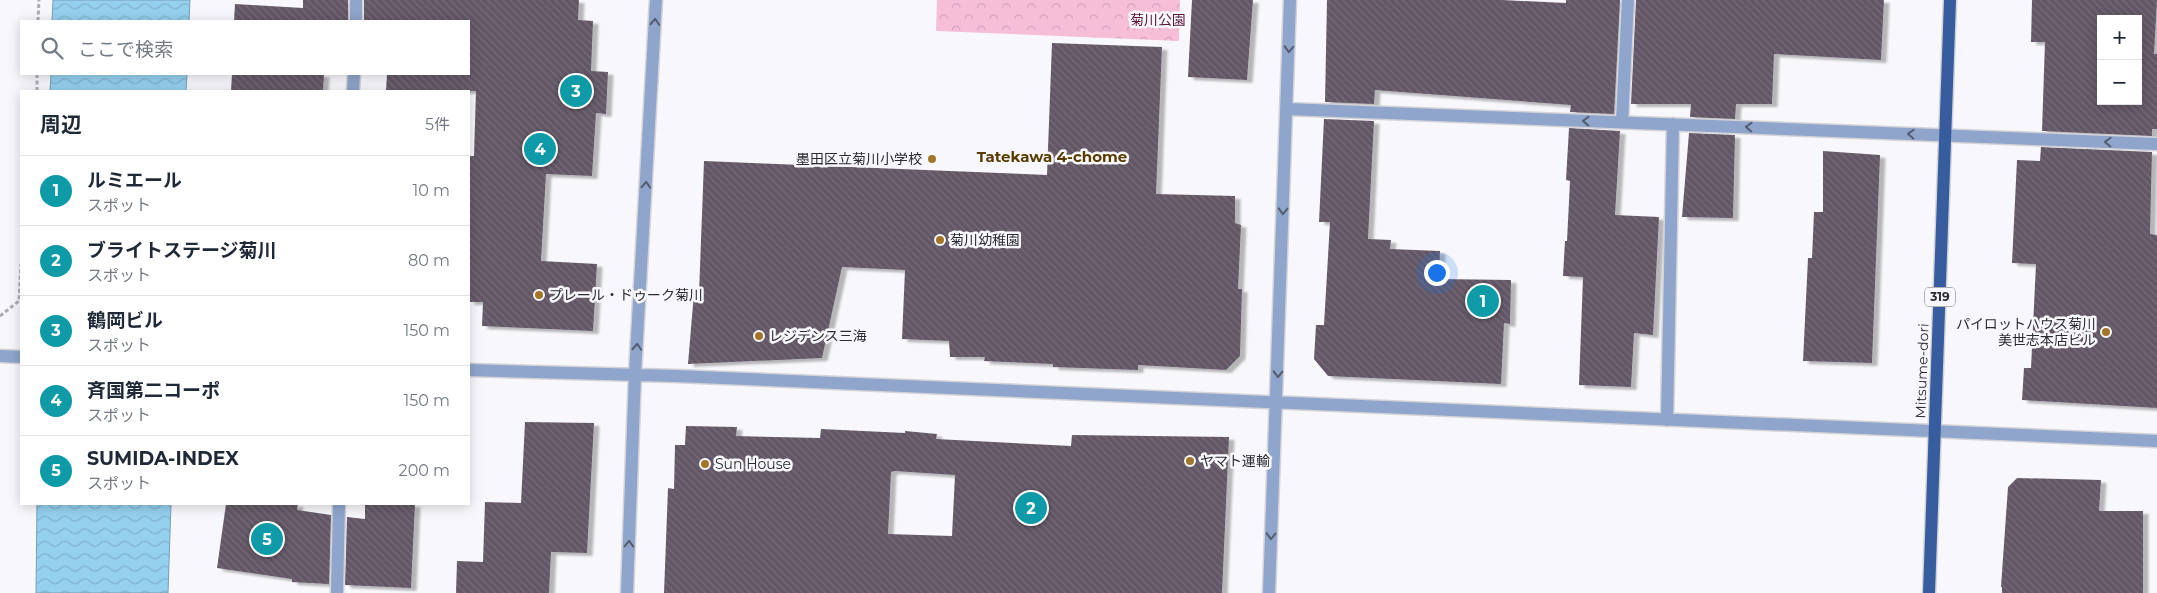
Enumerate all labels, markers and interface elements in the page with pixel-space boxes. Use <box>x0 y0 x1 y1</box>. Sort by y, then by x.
park label: 菊川公園 <box>1130 11 1186 29</box>
map controls <box>2097 15 2142 105</box>
button: + <box>2097 15 2142 60</box>
one-way arrow <box>649 18 660 26</box>
search box <box>20 20 470 75</box>
icon: search <box>38 34 66 62</box>
text: ここで検索 <box>78 38 173 61</box>
one-way arrow <box>1283 45 1294 53</box>
button: − <box>2097 60 2142 105</box>
pin: 3 <box>560 72 592 110</box>
text: 周辺 <box>40 112 82 137</box>
text: 5件 <box>425 115 450 134</box>
one-way arrow <box>1582 115 1590 126</box>
one-way arrow <box>1744 122 1752 132</box>
one-way arrow <box>1907 128 1915 139</box>
pin: 4 <box>524 130 556 168</box>
one-way arrow <box>2104 136 2112 147</box>
district label: Tatekawa 4-chome <box>977 147 1127 166</box>
place label: 墨田区立菊川小学校 <box>796 150 922 168</box>
marker: 墨田区立菊川小学校 <box>926 153 938 165</box>
text: ルミエール <box>87 169 182 192</box>
one-way arrow <box>641 180 652 188</box>
text: 1 <box>53 181 59 200</box>
text: 10 m <box>412 181 450 200</box>
text: スポット <box>87 196 151 215</box>
one-way arrow <box>1278 208 1288 215</box>
place label: 菊川幼稚園 <box>950 231 1020 249</box>
marker: 菊川幼稚園 <box>934 234 946 246</box>
text: ブライトステージ菊川 <box>87 239 277 262</box>
text: 2 <box>51 251 61 270</box>
text: 80 m <box>408 251 450 270</box>
your location <box>1424 260 1450 286</box>
text: スポット <box>87 266 151 285</box>
pin: 1 <box>1467 282 1499 320</box>
place label: プレール・ドゥーク菊川 <box>549 286 703 304</box>
road number: 319 <box>1925 288 1955 306</box>
marker: プレール・ドゥーク菊川 <box>533 289 545 301</box>
text: 鶴岡ビル <box>87 309 163 332</box>
place label: パイロットハウス菊川 美世志本店ビル <box>1956 315 2096 349</box>
text: 3 <box>51 321 61 340</box>
text: 150 m <box>403 321 450 340</box>
street label: Mitsume-dori <box>1911 323 1933 419</box>
marker: パイロットハウス菊川 美世志本店ビル <box>2100 326 2112 338</box>
place label: レジデンス三海 <box>769 327 867 345</box>
marker: レジデンス三海 <box>753 330 765 342</box>
text: スポット <box>87 336 151 355</box>
one-way arrow <box>631 343 642 351</box>
one-way arrow <box>1272 370 1283 378</box>
text: 斉国第二コーポ <box>87 379 220 402</box>
text: 4 <box>50 391 62 410</box>
text: 150 m <box>403 391 450 410</box>
text: スポット <box>87 406 151 425</box>
text: SUMIDA-INDEX <box>87 447 239 470</box>
place label: ヤマト運輸 <box>1200 452 1270 470</box>
place label: Sun House <box>715 455 791 473</box>
marker: ヤマト運輸 <box>1184 455 1196 467</box>
marker: Sun House <box>699 458 711 470</box>
text: 5 <box>51 461 61 480</box>
text: 200 m <box>399 461 450 480</box>
text: スポット <box>87 474 151 493</box>
pin: 2 <box>1015 489 1047 527</box>
pin: 5 <box>251 520 283 558</box>
one-way arrow <box>1266 532 1276 540</box>
one-way arrow <box>624 540 634 548</box>

